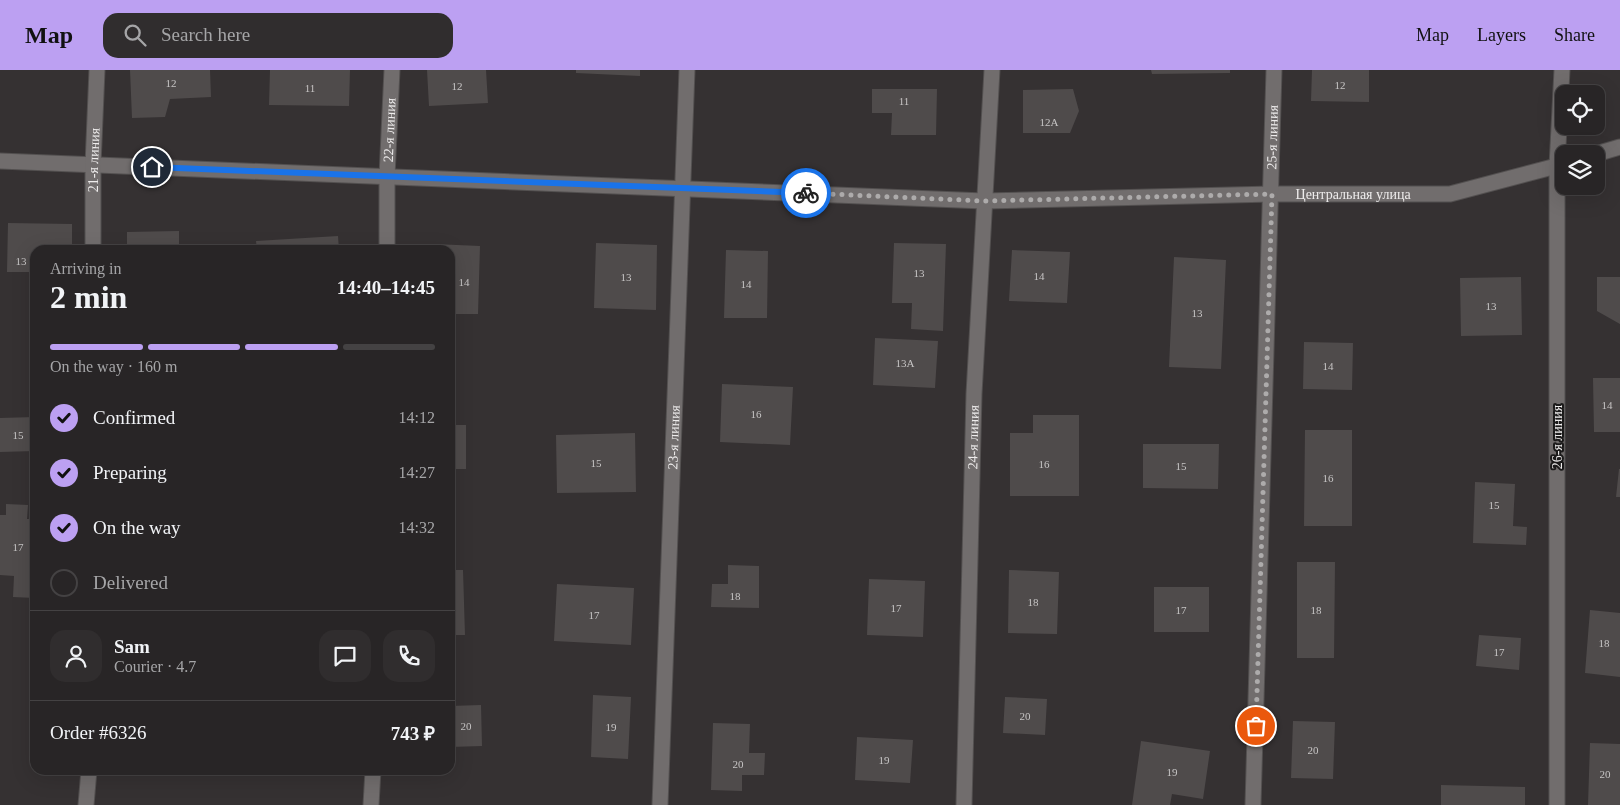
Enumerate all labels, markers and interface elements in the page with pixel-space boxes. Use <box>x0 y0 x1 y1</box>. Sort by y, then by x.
search box <box>103 13 453 58</box>
icon: search <box>121 21 149 49</box>
text: Map <box>25 22 73 48</box>
text: Search here <box>161 24 250 45</box>
text: Map <box>1416 25 1449 45</box>
text: Layers <box>1477 25 1526 45</box>
text: Share <box>1554 25 1595 45</box>
house number: 12 <box>166 77 177 89</box>
house number: 12 <box>1335 79 1346 91</box>
house number: 12 <box>452 80 463 92</box>
house number: 11 <box>305 82 315 94</box>
map controls <box>1555 85 1605 195</box>
button: locate <box>1555 85 1605 135</box>
house number: 11 <box>899 95 909 107</box>
street label: 22-я линия <box>381 97 399 163</box>
street label: 25-я линия <box>1264 104 1281 170</box>
house number: 12А <box>1040 116 1059 128</box>
street label: 21-я линия <box>86 127 103 192</box>
button: layers <box>1555 145 1605 195</box>
pin <box>131 146 173 188</box>
icon: home <box>138 153 166 181</box>
courier <box>781 168 831 218</box>
icon: bike <box>792 179 820 207</box>
street label: Центральная улица <box>1296 187 1411 202</box>
house number: 13 <box>16 255 27 267</box>
text: Arriving in <box>50 260 122 277</box>
house number: 13 <box>914 267 925 279</box>
house number: 14 <box>1034 270 1045 282</box>
house number: 13 <box>621 271 632 283</box>
house number: 14 <box>459 276 470 288</box>
text: 14:40–14:45 <box>337 277 435 298</box>
house number: 14 <box>741 278 752 290</box>
text: 2 min <box>50 279 127 315</box>
house number: 13 <box>1486 300 1497 312</box>
house number: 13 <box>1192 307 1203 319</box>
house number: 13А <box>896 357 915 369</box>
text: On the way · 160 m <box>50 358 178 375</box>
house number: 14 <box>1323 360 1334 372</box>
house number: 14 <box>1602 399 1613 411</box>
icon: check <box>50 404 78 432</box>
street label: 23-я линия <box>665 404 683 470</box>
street label: 24-я линия <box>965 404 982 470</box>
street label: 26-я линия <box>1550 404 1565 469</box>
text: Confirmed <box>93 407 175 428</box>
house number: 16 <box>751 408 762 420</box>
text: 14:12 <box>399 409 435 426</box>
house number: 15 <box>13 429 24 441</box>
house number: 15 <box>591 457 602 469</box>
house number: 16 <box>1039 458 1050 470</box>
icon: check <box>50 459 78 487</box>
house number: 15 <box>1176 460 1187 472</box>
text: Preparing <box>93 462 167 483</box>
text: 14:27 <box>399 464 435 481</box>
house number: 16 <box>1323 472 1334 484</box>
house number: 15 <box>1489 499 1500 511</box>
icon: check <box>50 514 78 542</box>
text: On the way <box>93 517 181 538</box>
text: 14:32 <box>399 519 435 536</box>
house number: 17 <box>13 541 24 553</box>
text: Delivered <box>93 572 168 593</box>
house number: 18 <box>730 590 741 602</box>
house number: 18 <box>1028 596 1039 608</box>
house number: 17 <box>891 602 902 614</box>
house number: 17 <box>1176 604 1187 616</box>
house number: 18 <box>1311 604 1322 616</box>
house number: 17 <box>589 609 600 621</box>
button: person <box>50 630 102 682</box>
button: chat <box>319 630 371 682</box>
button: phone <box>383 630 435 682</box>
text: Sam <box>114 636 150 657</box>
house number: 18 <box>1599 637 1610 649</box>
house number: 17 <box>1494 646 1505 658</box>
text: Courier · 4.7 <box>114 658 196 675</box>
pin <box>1235 705 1277 747</box>
house number: 20 <box>1020 710 1031 722</box>
icon: bag <box>1242 712 1270 740</box>
house number: 20 <box>461 720 472 732</box>
house number: 19 <box>606 721 617 733</box>
text: Order #6326 <box>50 722 147 743</box>
text: 743 ₽ <box>391 723 435 744</box>
house number: 20 <box>1308 744 1319 756</box>
house number: 19 <box>879 754 890 766</box>
house number: 20 <box>733 758 744 770</box>
house number: 19 <box>1167 766 1178 778</box>
house number: 20 <box>1600 768 1611 780</box>

